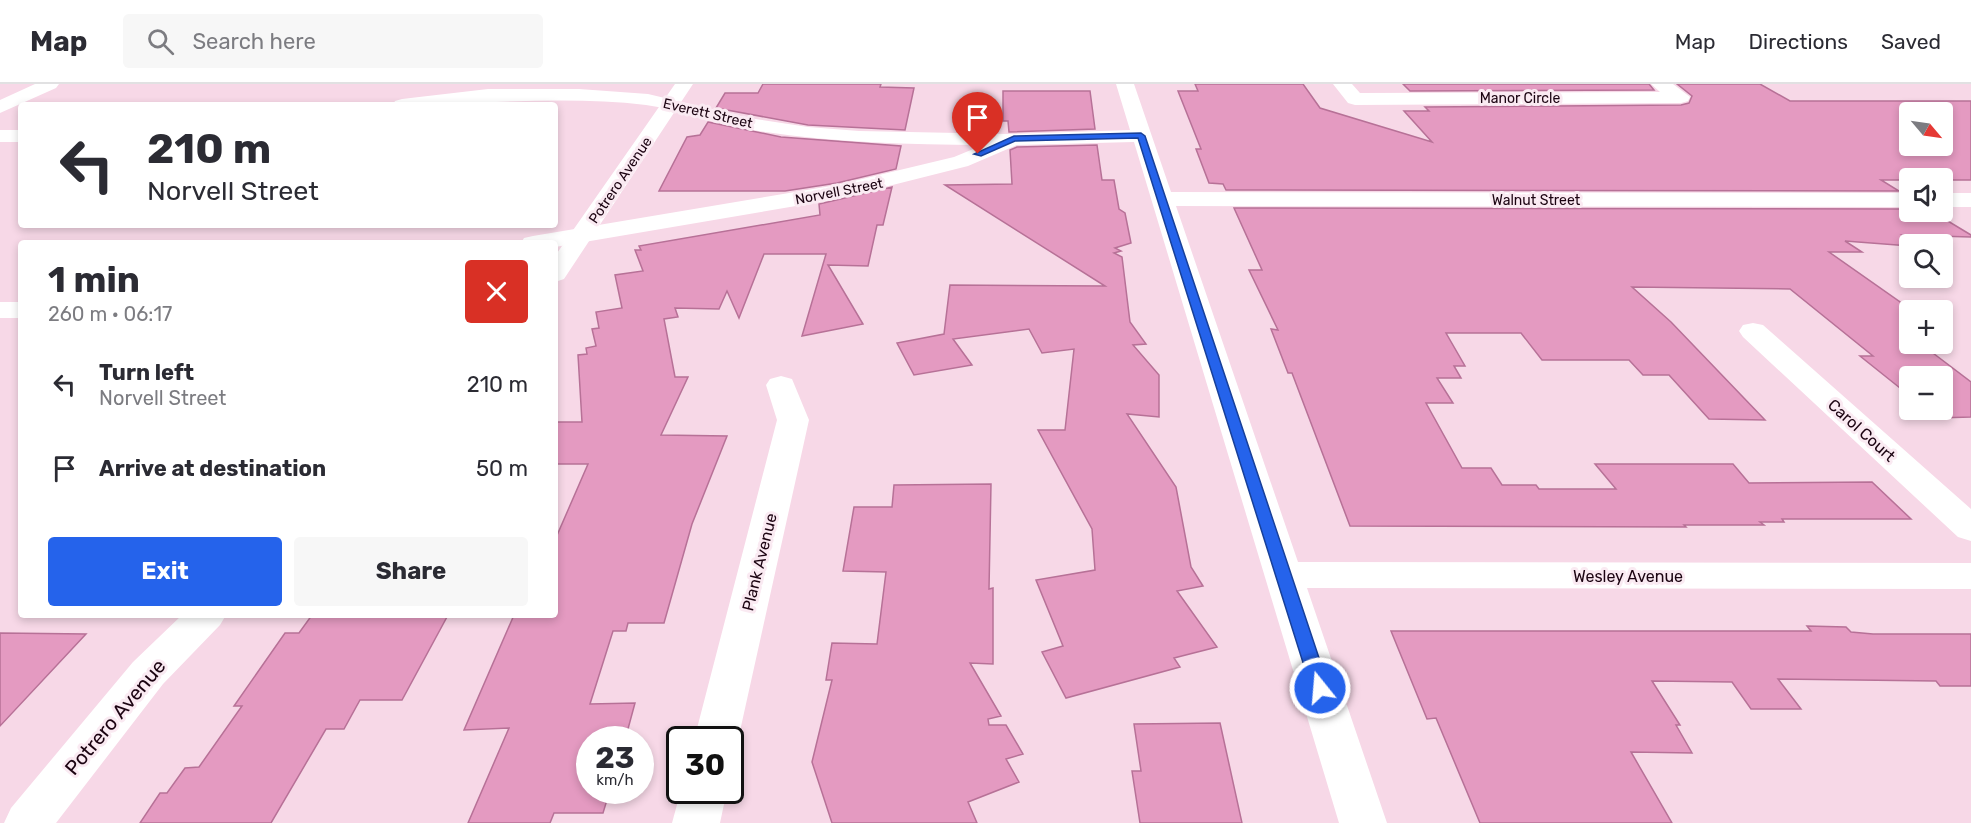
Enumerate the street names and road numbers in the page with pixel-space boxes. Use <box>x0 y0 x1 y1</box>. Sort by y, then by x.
street label: Manor Circle <box>1480 90 1560 107</box>
street label: Everett Street <box>661 95 755 132</box>
street label: Potrero Avenue <box>585 134 656 227</box>
street label: Norvell Street <box>794 175 885 208</box>
street label: Walnut Street <box>1492 192 1581 209</box>
street label: Carol Court <box>1824 395 1899 466</box>
street label: Plank Avenue <box>738 511 781 613</box>
street label: Wesley Avenue <box>1573 567 1683 586</box>
street label: Potrero Avenue <box>60 654 170 780</box>

